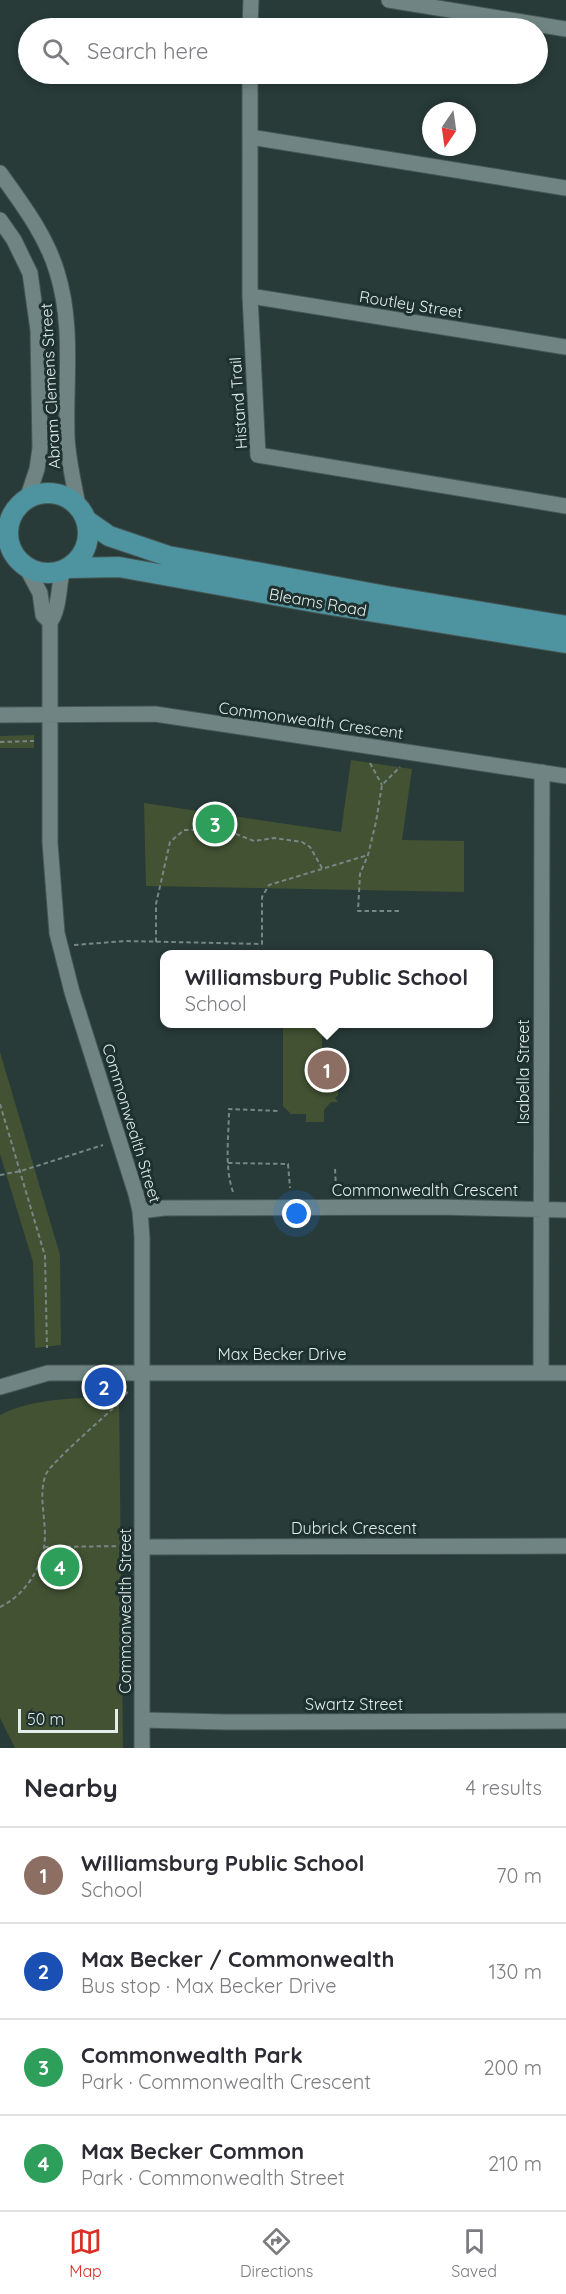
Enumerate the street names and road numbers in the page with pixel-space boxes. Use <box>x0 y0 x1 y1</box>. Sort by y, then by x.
street label: Routley Street <box>358 286 464 322</box>
street label: Abram Clemens Street <box>36 303 64 469</box>
street label: Histand Trail <box>225 356 251 450</box>
street label: Bleams Road <box>268 584 368 620</box>
street label: Commonwealth Crescent <box>217 697 405 743</box>
street label: Isabella Street <box>513 1019 533 1125</box>
street label: Commonwealth Street <box>98 1041 166 1205</box>
street label: Commonwealth Crescent <box>332 1180 518 1200</box>
street label: Max Becker Drive <box>217 1344 347 1364</box>
street label: Dubrick Crescent <box>291 1518 417 1538</box>
street label: Commonwealth Street <box>115 1528 135 1694</box>
street label: Swartz Street <box>305 1694 403 1714</box>

